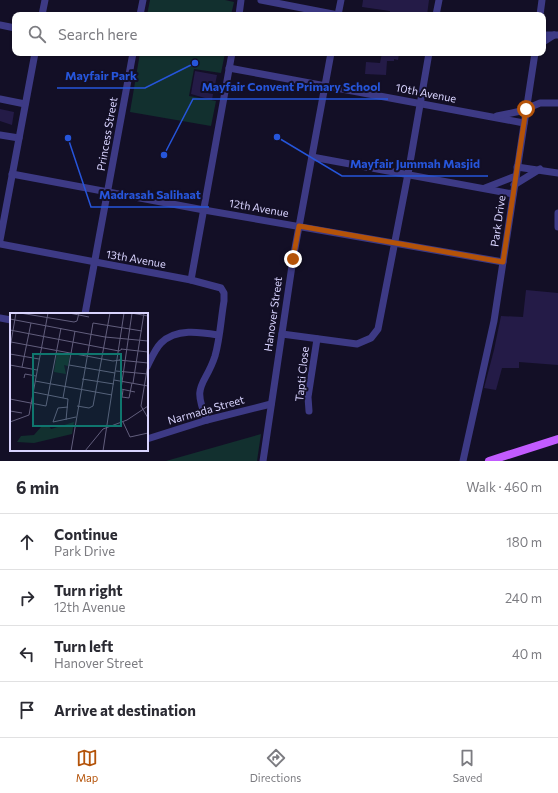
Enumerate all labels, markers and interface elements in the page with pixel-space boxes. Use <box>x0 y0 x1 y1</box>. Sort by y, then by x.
search box <box>12 12 546 56</box>
icon: search <box>26 23 48 45</box>
text: Search here <box>58 25 137 43</box>
callout: Mayfair Park <box>57 64 145 88</box>
text: Mayfair Park <box>65 68 137 82</box>
callout: Mayfair Convent Primary School <box>193 75 388 99</box>
text: Mayfair Convent Primary School <box>201 79 381 93</box>
street label: 10th Avenue <box>395 80 458 105</box>
street label: Princess Street <box>94 95 119 172</box>
route start <box>517 100 535 118</box>
callout: Mayfair Jummah Masjid <box>342 152 488 176</box>
text: Mayfair Jummah Masjid <box>350 156 480 171</box>
callout: Madrasah Salihaat <box>91 183 209 207</box>
text: Madrasah Salihaat <box>99 187 201 201</box>
street label: Park Drive <box>487 194 508 247</box>
street label: 12th Avenue <box>228 196 290 219</box>
street label: 13th Avenue <box>105 247 167 270</box>
route end <box>284 250 302 268</box>
street label: Hanover Street <box>261 275 284 352</box>
inset map <box>10 313 148 451</box>
street label: Tapti Close <box>292 346 311 402</box>
street label: Narmada Street <box>166 392 246 427</box>
text: 6 min <box>16 477 59 498</box>
text: Walk · 460 m <box>466 479 542 495</box>
text: Continue <box>54 525 118 543</box>
icon: ahead <box>16 531 38 553</box>
text: 180 m <box>506 534 542 550</box>
text: Park Drive <box>54 543 115 559</box>
text: Turn right <box>54 581 123 599</box>
icon: right <box>16 587 38 609</box>
text: 240 m <box>505 590 542 606</box>
text: 12th Avenue <box>54 599 125 615</box>
text: Turn left <box>54 637 113 655</box>
icon: left <box>16 643 38 665</box>
text: 40 m <box>512 646 542 662</box>
text: Hanover Street <box>54 655 143 671</box>
icon: arrive <box>16 699 38 721</box>
text: Arrive at destination <box>54 701 196 719</box>
tab: Map <box>76 747 98 784</box>
tab: Directions <box>250 747 301 784</box>
tab: Saved <box>453 747 482 784</box>

